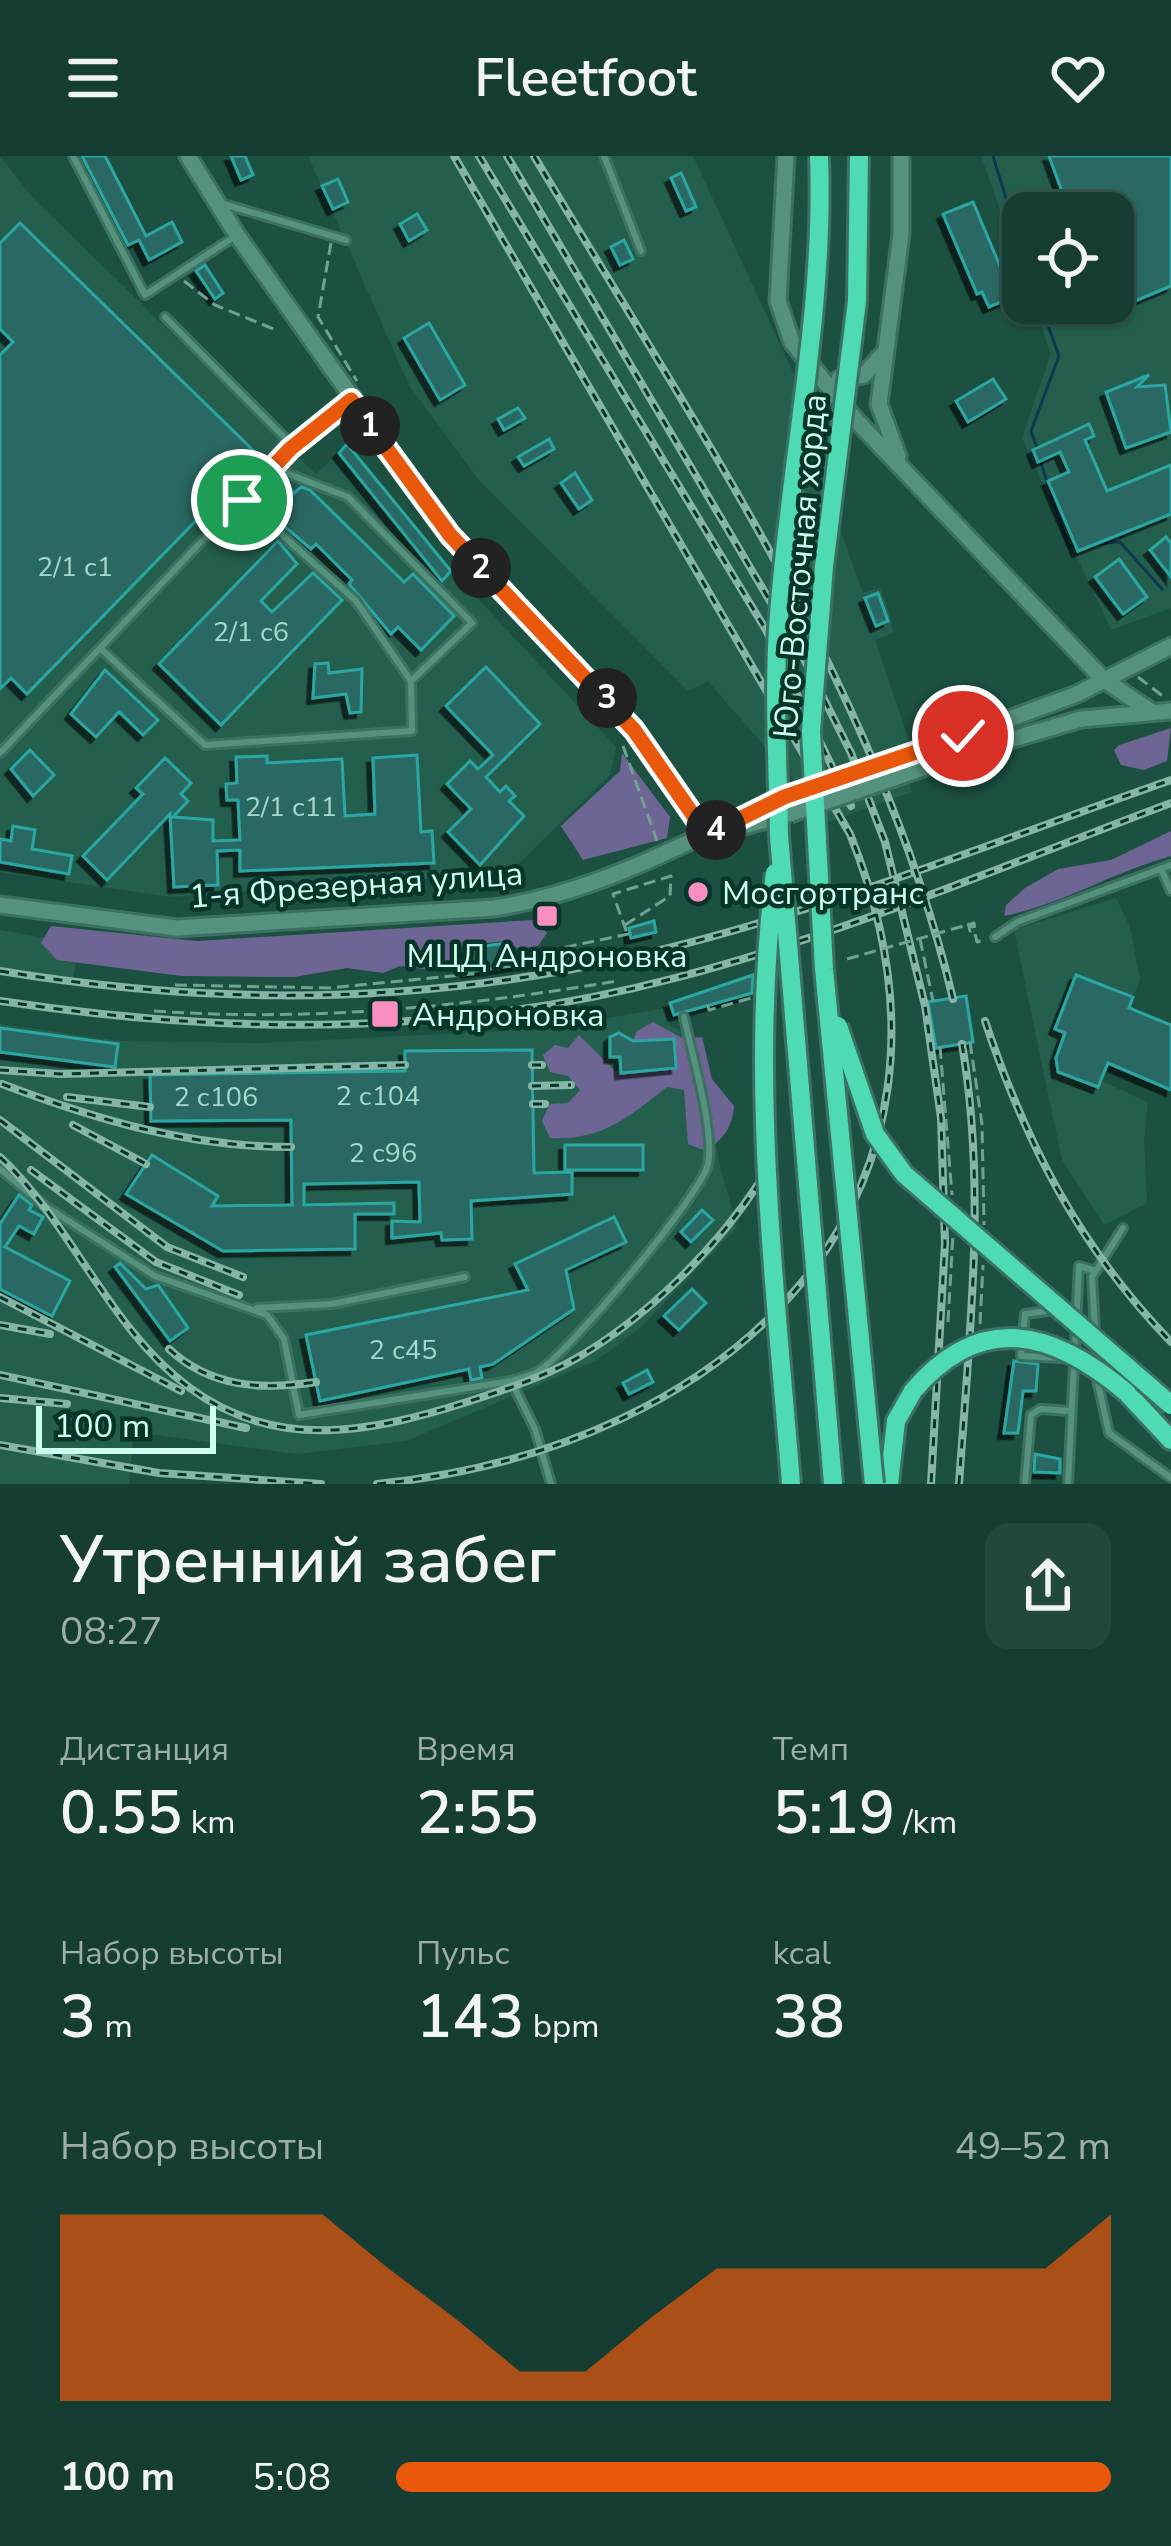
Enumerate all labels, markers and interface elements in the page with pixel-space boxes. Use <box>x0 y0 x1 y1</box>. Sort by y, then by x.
text: Fleetfoot <box>474 41 697 115</box>
icon: menu <box>60 45 126 111</box>
icon: heart <box>1045 45 1111 111</box>
map controls <box>1002 192 1134 324</box>
button: locate <box>1002 192 1134 324</box>
street label: Юго-Восточная хорда <box>763 392 838 740</box>
pin: 1 <box>340 396 400 456</box>
text: 1 <box>360 403 380 448</box>
pin <box>191 449 293 551</box>
icon: arrive <box>209 467 275 533</box>
pin: 2 <box>451 538 511 598</box>
text: 2 <box>471 545 491 590</box>
house number: 2/1 с1 <box>37 549 113 586</box>
house number: 2/1 с6 <box>213 614 289 651</box>
pin: 3 <box>577 668 637 728</box>
text: 3 <box>597 675 617 720</box>
pin <box>912 685 1014 787</box>
icon: check <box>930 703 996 769</box>
house number: 2/1 с11 <box>245 789 337 826</box>
pin: 4 <box>686 800 746 860</box>
text: 4 <box>706 807 726 852</box>
street label: 1-я Фрезерная улица <box>188 851 525 920</box>
place label: Мосгортранс <box>722 871 924 916</box>
marker: Мосгортранс <box>685 879 711 905</box>
marker: МЦД Андроновка <box>534 903 560 929</box>
place label: МЦД Андроновка <box>407 934 687 979</box>
place label: Андроновка <box>412 993 604 1038</box>
marker: Андроновка <box>369 998 401 1030</box>
house number: 2 с104 <box>336 1078 420 1115</box>
house number: 2 с106 <box>174 1079 258 1116</box>
house number: 2 с96 <box>349 1135 417 1172</box>
house number: 2 с45 <box>369 1332 437 1369</box>
scale bar <box>36 1400 216 1453</box>
text: 100 m <box>54 1404 150 1449</box>
text: Утренний забег <box>60 1515 556 1605</box>
button: share <box>985 1523 1111 1649</box>
text: 08:27 <box>60 1605 163 1658</box>
text: Дистанция <box>60 1727 229 1772</box>
text: Время <box>416 1727 516 1772</box>
text: Темп <box>773 1727 849 1772</box>
text: 0.55 <box>60 1772 182 1854</box>
text: 2:55 <box>416 1772 539 1854</box>
text: 5:19 <box>773 1772 895 1854</box>
text: km <box>182 1800 235 1845</box>
text: /km <box>895 1800 957 1845</box>
text: Набор высоты <box>60 1931 283 1976</box>
text: Пульс <box>416 1931 510 1976</box>
text: kcal <box>773 1931 831 1976</box>
text: 3 <box>60 1976 96 2058</box>
text: 143 <box>416 1976 524 2058</box>
text: 38 <box>773 1976 845 2058</box>
text: m <box>96 2004 133 2049</box>
text: bpm <box>524 2004 600 2049</box>
text: Набор высоты <box>60 2120 324 2173</box>
text: 49–52 m <box>954 2120 1111 2173</box>
text: 100 m <box>60 2451 175 2504</box>
text: 5:08 <box>252 2451 331 2504</box>

